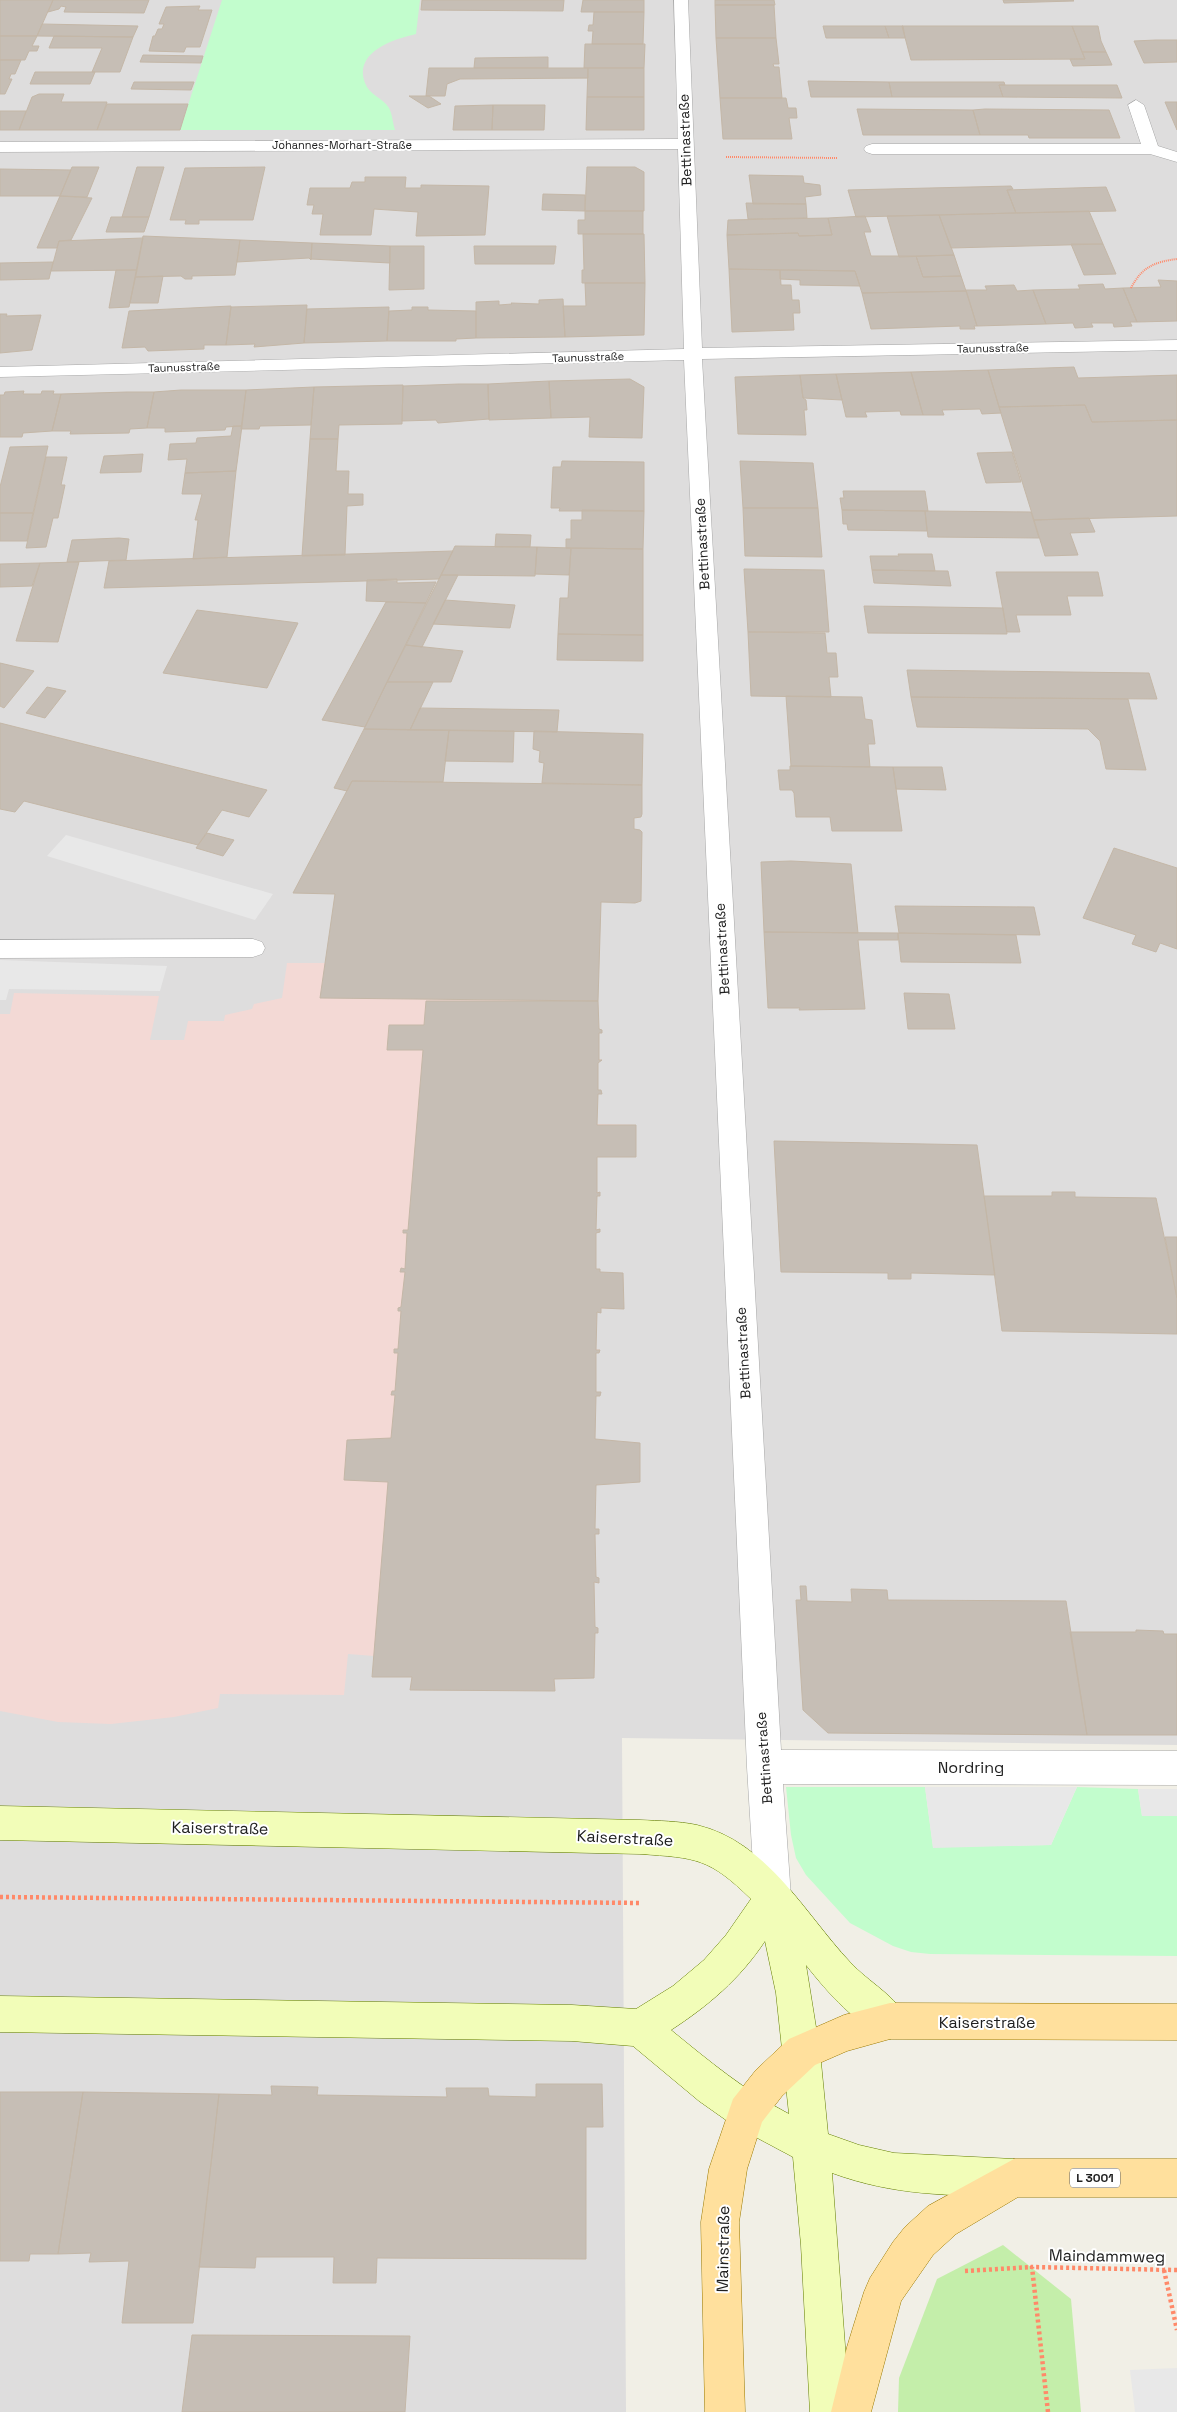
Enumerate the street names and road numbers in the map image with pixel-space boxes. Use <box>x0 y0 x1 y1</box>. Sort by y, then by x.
street label: Bettinastraße <box>674 94 696 186</box>
street label: Johannes-Morhart-Straße <box>272 138 412 152</box>
street label: Taunusstraße <box>957 340 1029 356</box>
street label: Taunusstraße <box>552 349 624 365</box>
street label: Taunusstraße <box>148 359 220 375</box>
street label: Bettinastraße <box>691 497 713 591</box>
street label: Bettinastraße <box>711 902 733 996</box>
street label: Bettinastraße <box>732 1306 754 1400</box>
street label: Bettinastraße <box>752 1711 776 1805</box>
street label: Nordring <box>938 1757 1004 1778</box>
street label: Kaiserstraße <box>171 1817 269 1839</box>
street label: Kaiserstraße <box>576 1825 674 1851</box>
street label: Kaiserstraße <box>939 2012 1035 2033</box>
road number: L 3001 <box>1070 2168 1120 2188</box>
street label: Mainstraße <box>712 2205 734 2293</box>
street label: Maindammweg <box>1049 2244 1165 2268</box>

